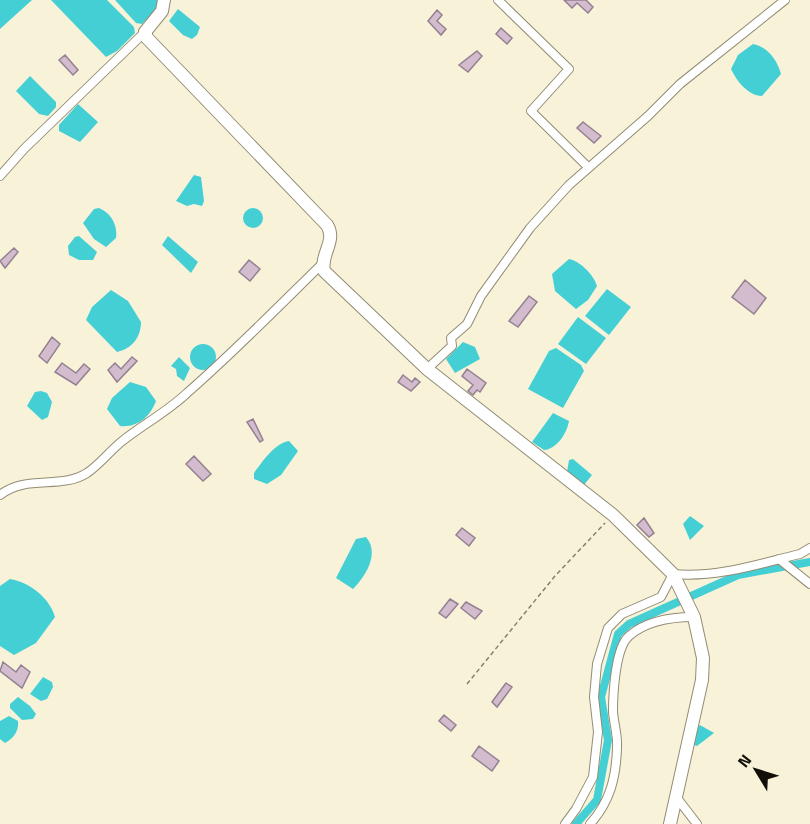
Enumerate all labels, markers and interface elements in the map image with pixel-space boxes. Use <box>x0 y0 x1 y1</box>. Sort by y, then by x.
north arrow <box>726 740 786 800</box>
text: N <box>731 749 757 773</box>

